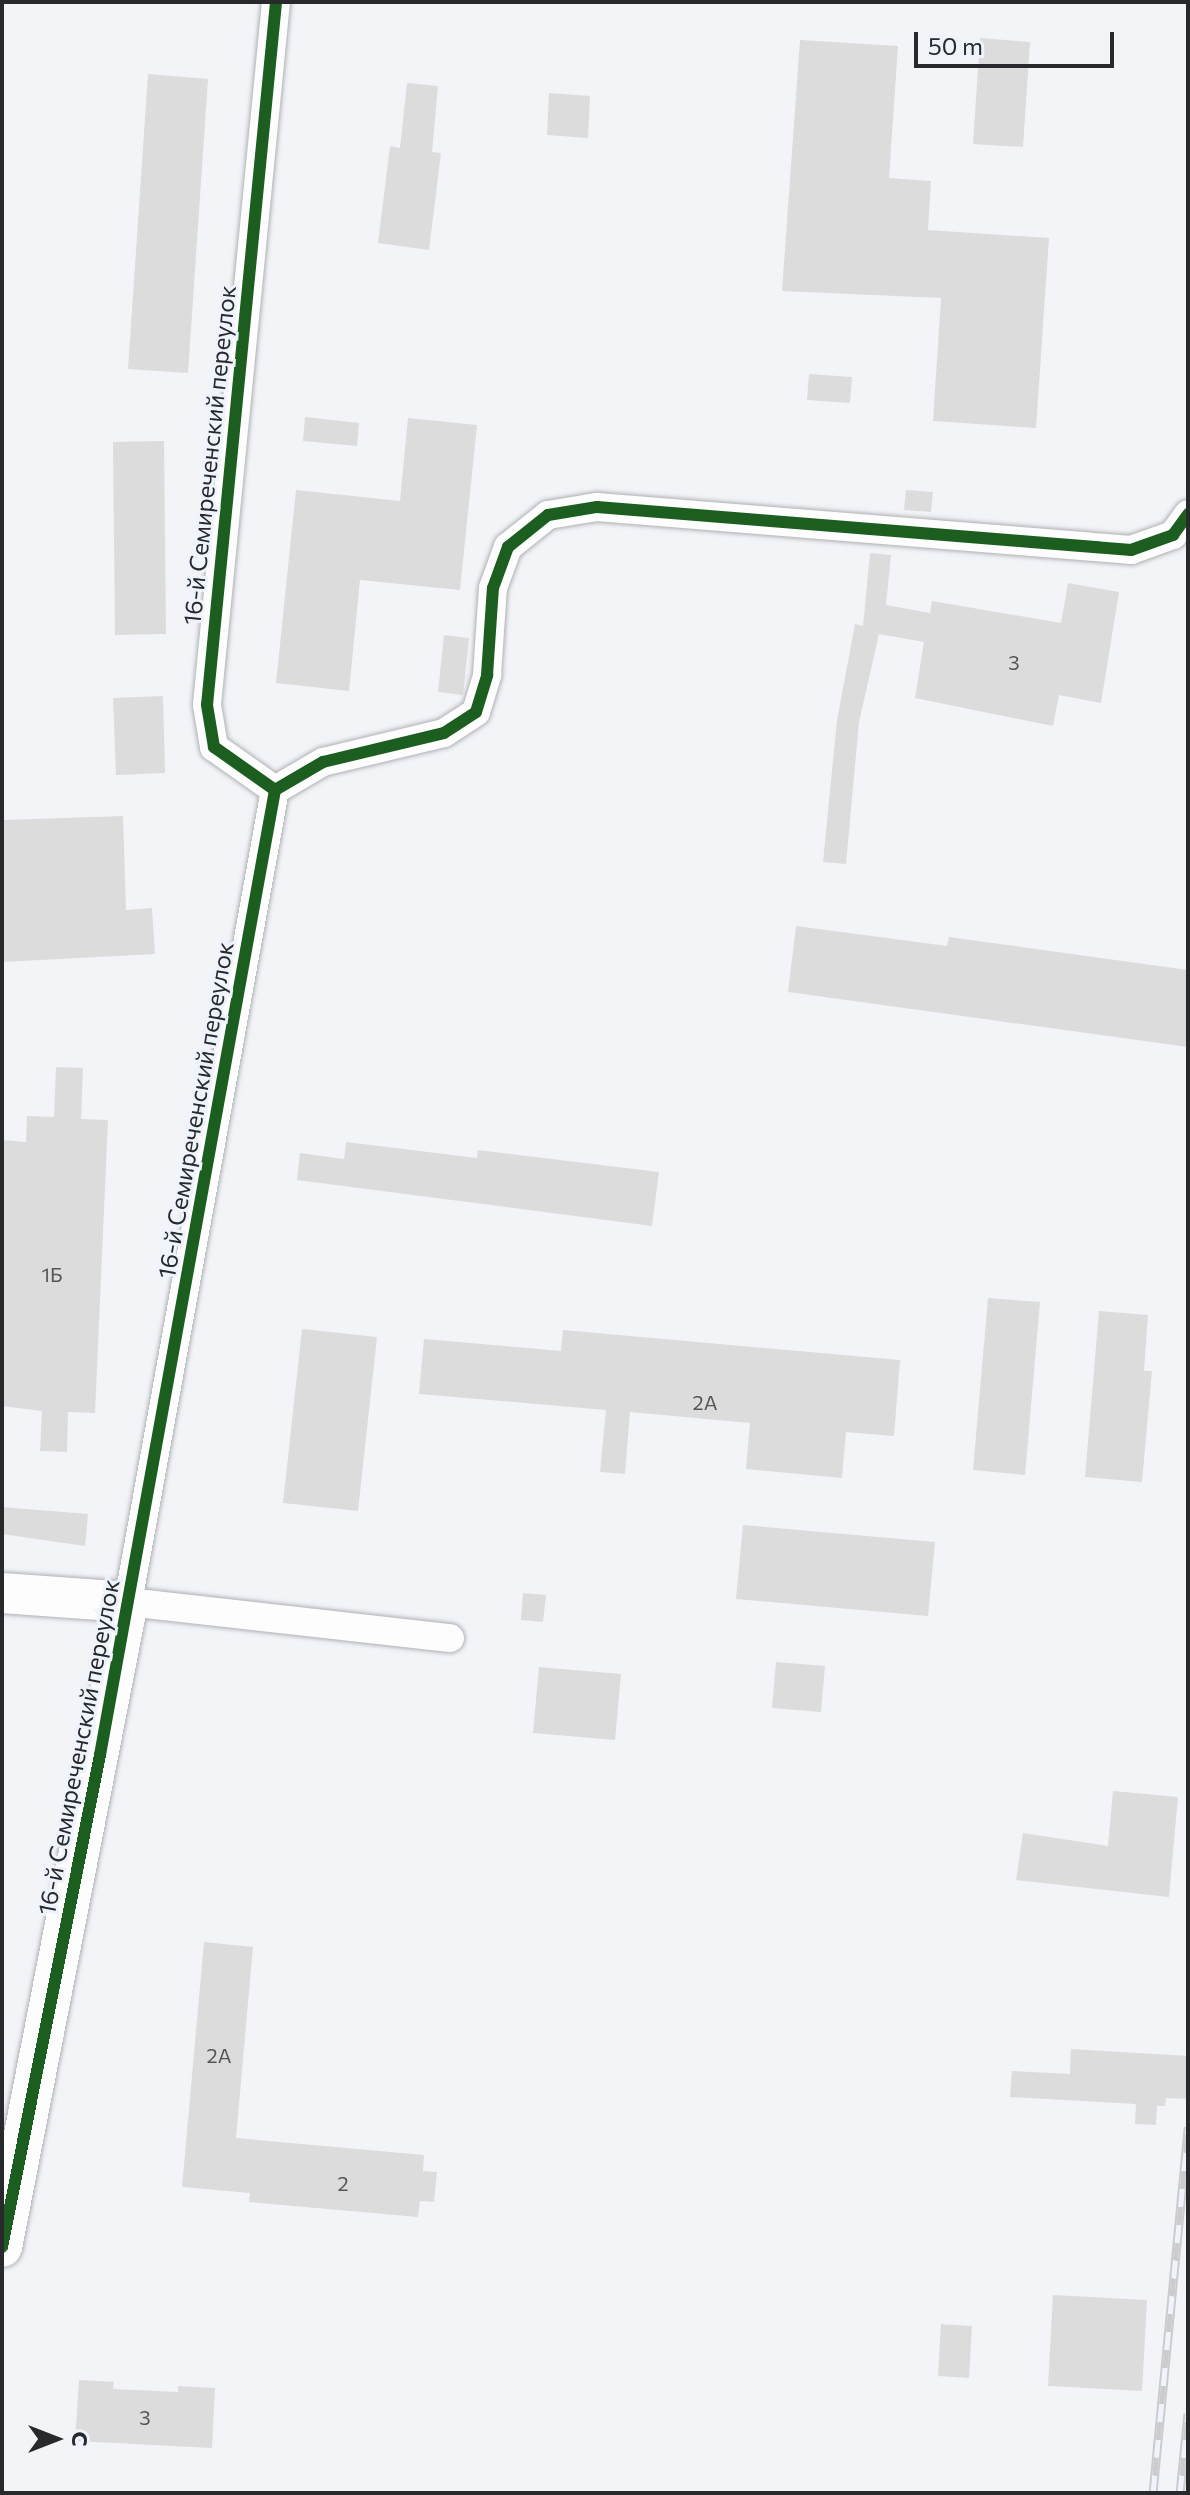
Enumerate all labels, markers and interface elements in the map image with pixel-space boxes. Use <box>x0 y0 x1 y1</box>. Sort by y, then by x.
scale bar <box>918 16 1118 66</box>
text: 50 m <box>928 31 983 60</box>
street label: 16-й Семиреченский переулок <box>177 284 241 626</box>
house number: 3 <box>1008 650 1020 674</box>
street label: 16-й Семиреченский переулок <box>151 939 239 1281</box>
house number: 1Б <box>41 1262 63 1286</box>
house number: 2А <box>693 1390 717 1414</box>
street label: 16-й Семиреченский переулок <box>31 1577 125 1917</box>
house number: 2А <box>207 2043 231 2067</box>
house number: 2 <box>337 2171 349 2195</box>
north arrow <box>16 2399 96 2479</box>
house number: 3 <box>139 2405 151 2429</box>
text: С <box>67 2431 94 2447</box>

